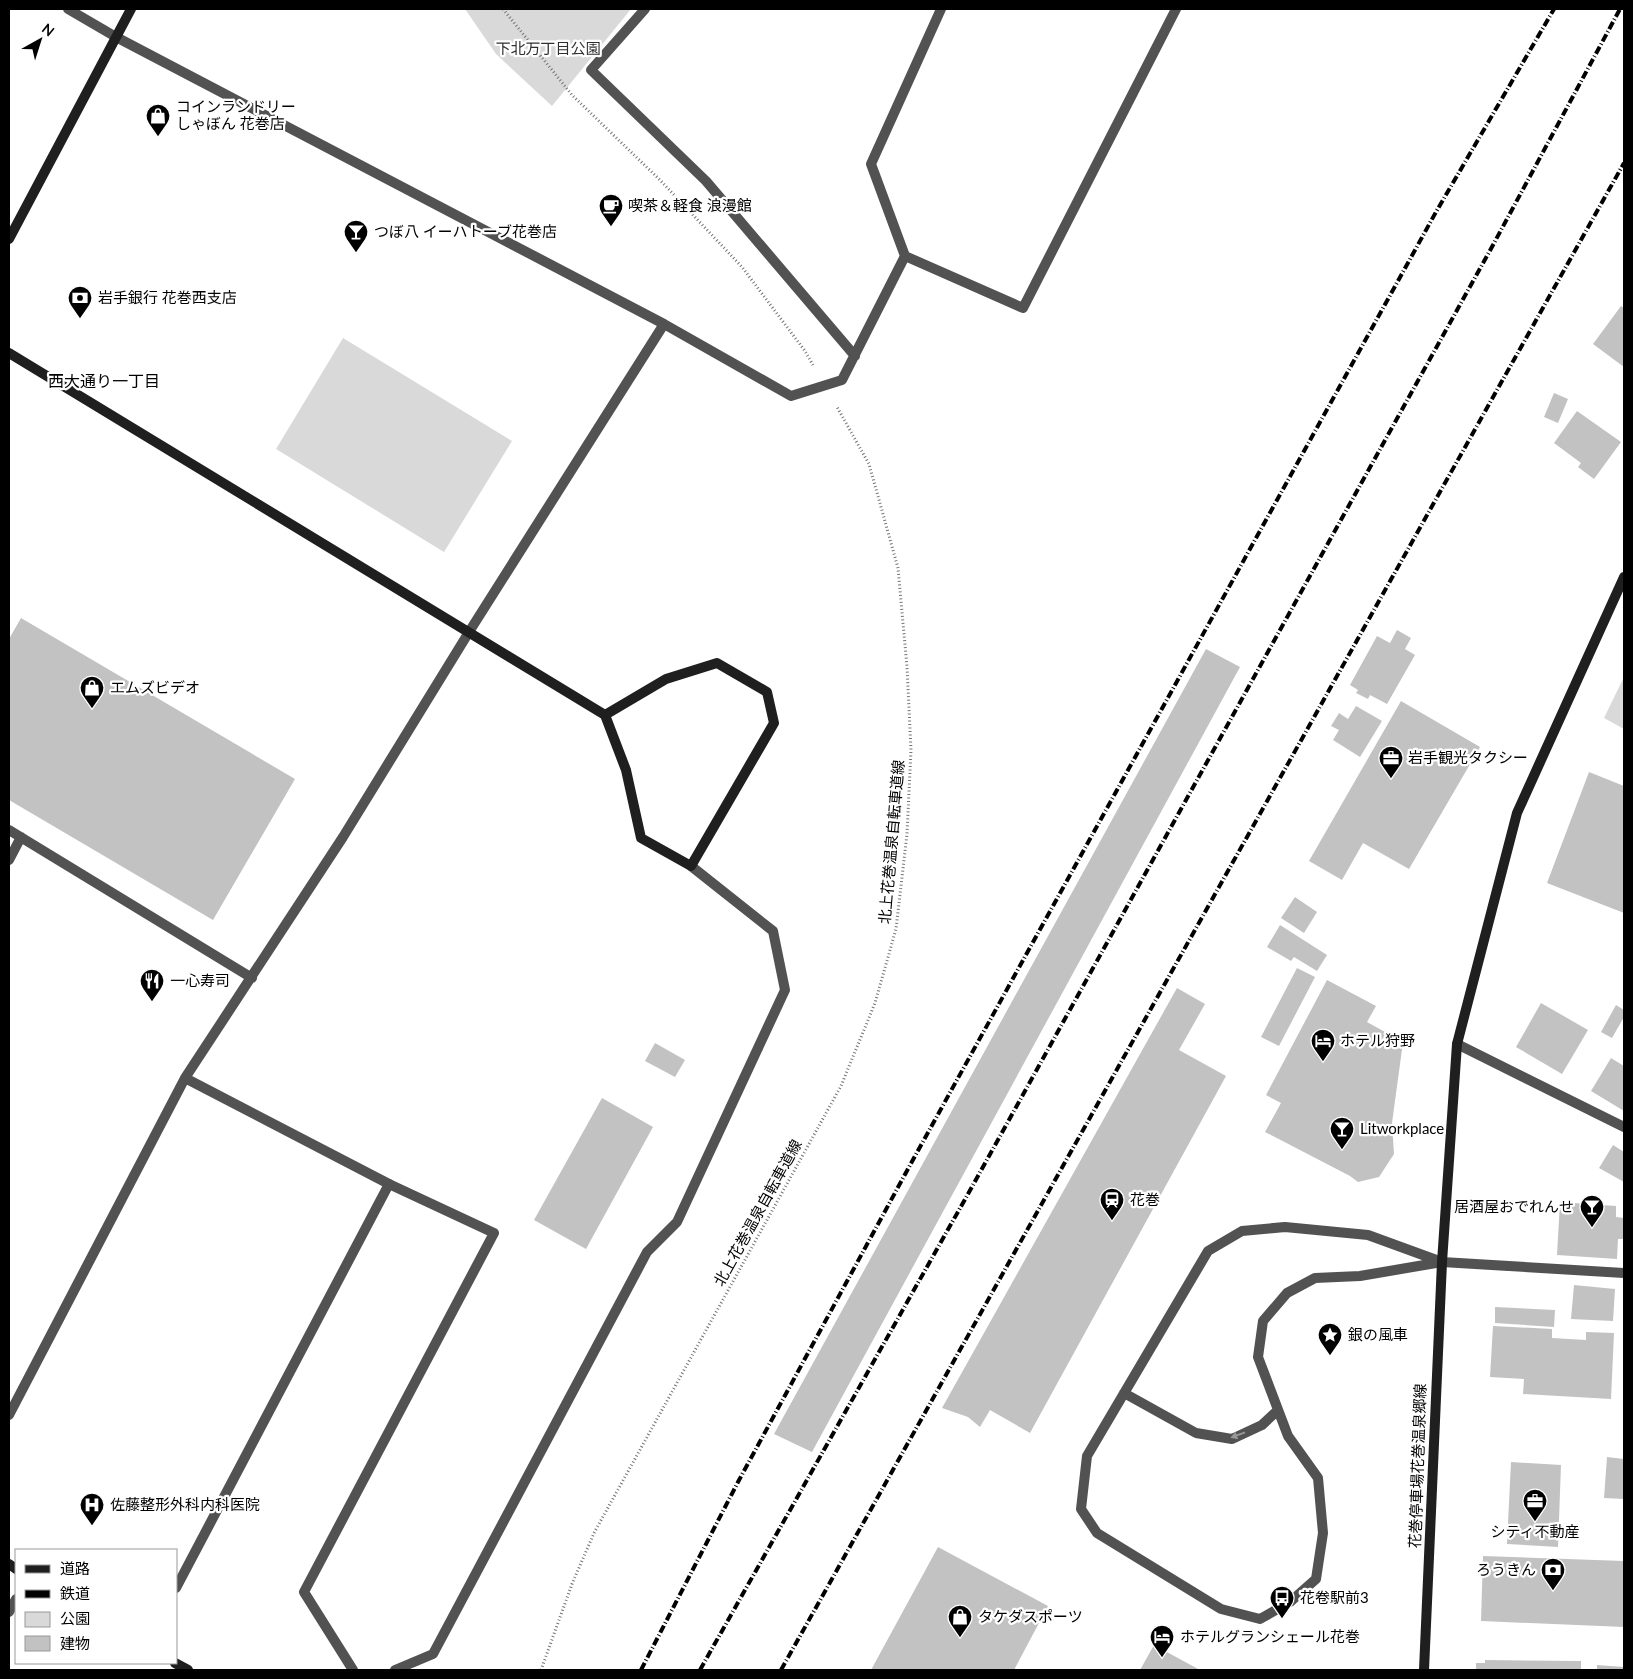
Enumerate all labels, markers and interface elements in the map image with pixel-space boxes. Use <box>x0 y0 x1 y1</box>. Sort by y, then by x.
north arrow <box>15 15 65 65</box>
text: N <box>39 20 58 40</box>
park label: 下北万丁目公園 <box>495 39 601 57</box>
place label: コインランドリー しゃぼん 花巻店 <box>176 97 296 132</box>
shop icon: コインランドリー しゃぼん 花巻店 <box>145 103 171 137</box>
cafe icon: 喫茶＆軽食 浪漫館 <box>598 193 624 227</box>
place label: 喫茶＆軽食 浪漫館 <box>628 196 752 214</box>
bar icon: つぼ八 イーハトーブ花巻店 <box>343 219 369 253</box>
place label: つぼ八 イーハトーブ花巻店 <box>374 222 557 240</box>
bank icon: 岩手銀行 花巻西支店 <box>67 285 93 319</box>
place label: 岩手銀行 花巻西支店 <box>98 288 237 306</box>
district label: 西大通り一丁目 <box>48 371 160 390</box>
shop icon: エムズビデオ <box>79 675 105 709</box>
place label: エムズビデオ <box>110 678 200 696</box>
office icon: 岩手観光タクシー <box>1378 745 1404 779</box>
place label: 岩手観光タクシー <box>1408 748 1528 766</box>
street label: 北上花巻温泉自転車道線 <box>875 759 907 925</box>
restaurant icon: 一心寿司 <box>139 968 165 1002</box>
place label: 一心寿司 <box>170 971 230 989</box>
hotel icon: ホテル狩野 <box>1310 1028 1336 1062</box>
place label: ホテル狩野 <box>1340 1031 1415 1049</box>
bar icon: Litworkplace <box>1329 1116 1355 1150</box>
place label: Litworkplace <box>1360 1119 1444 1137</box>
street label: 北上花巻温泉自転車道線 <box>709 1136 805 1289</box>
station icon: 花巻 <box>1099 1187 1125 1221</box>
place label: 花巻 <box>1130 1190 1160 1208</box>
bar icon: 居酒屋おでれんせ <box>1579 1194 1605 1228</box>
place label: 居酒屋おでれんせ <box>1454 1197 1574 1215</box>
place icon: 銀の風車 <box>1317 1322 1343 1356</box>
place label: 銀の風車 <box>1348 1325 1408 1343</box>
street label: 花巻停車場花巻温泉郷線 <box>1405 1383 1429 1549</box>
one-way arrow <box>1230 1432 1245 1440</box>
office icon: シティ不動産 <box>1522 1488 1548 1522</box>
hospital icon: 佐藤整形外科内科医院 <box>79 1492 105 1526</box>
place label: 佐藤整形外科内科医院 <box>110 1495 260 1513</box>
place label: シティ不動産 <box>1490 1522 1580 1540</box>
legend <box>15 1549 178 1664</box>
bank icon: ろうきん <box>1540 1557 1566 1591</box>
text: 道路 <box>60 1559 90 1577</box>
place label: ろうきん <box>1476 1560 1536 1578</box>
text: 鉄道 <box>60 1584 90 1602</box>
bus stop icon: 花卷駅前3 <box>1269 1585 1295 1619</box>
place label: 花卷駅前3 <box>1300 1588 1369 1606</box>
shop icon: タケダスポーツ <box>947 1604 973 1638</box>
place label: タケダスポーツ <box>978 1607 1083 1625</box>
text: 公園 <box>60 1609 90 1627</box>
hotel icon: ホテルグランシェール花巻 <box>1149 1624 1175 1658</box>
place label: ホテルグランシェール花巻 <box>1180 1627 1360 1645</box>
text: 建物 <box>60 1634 90 1652</box>

